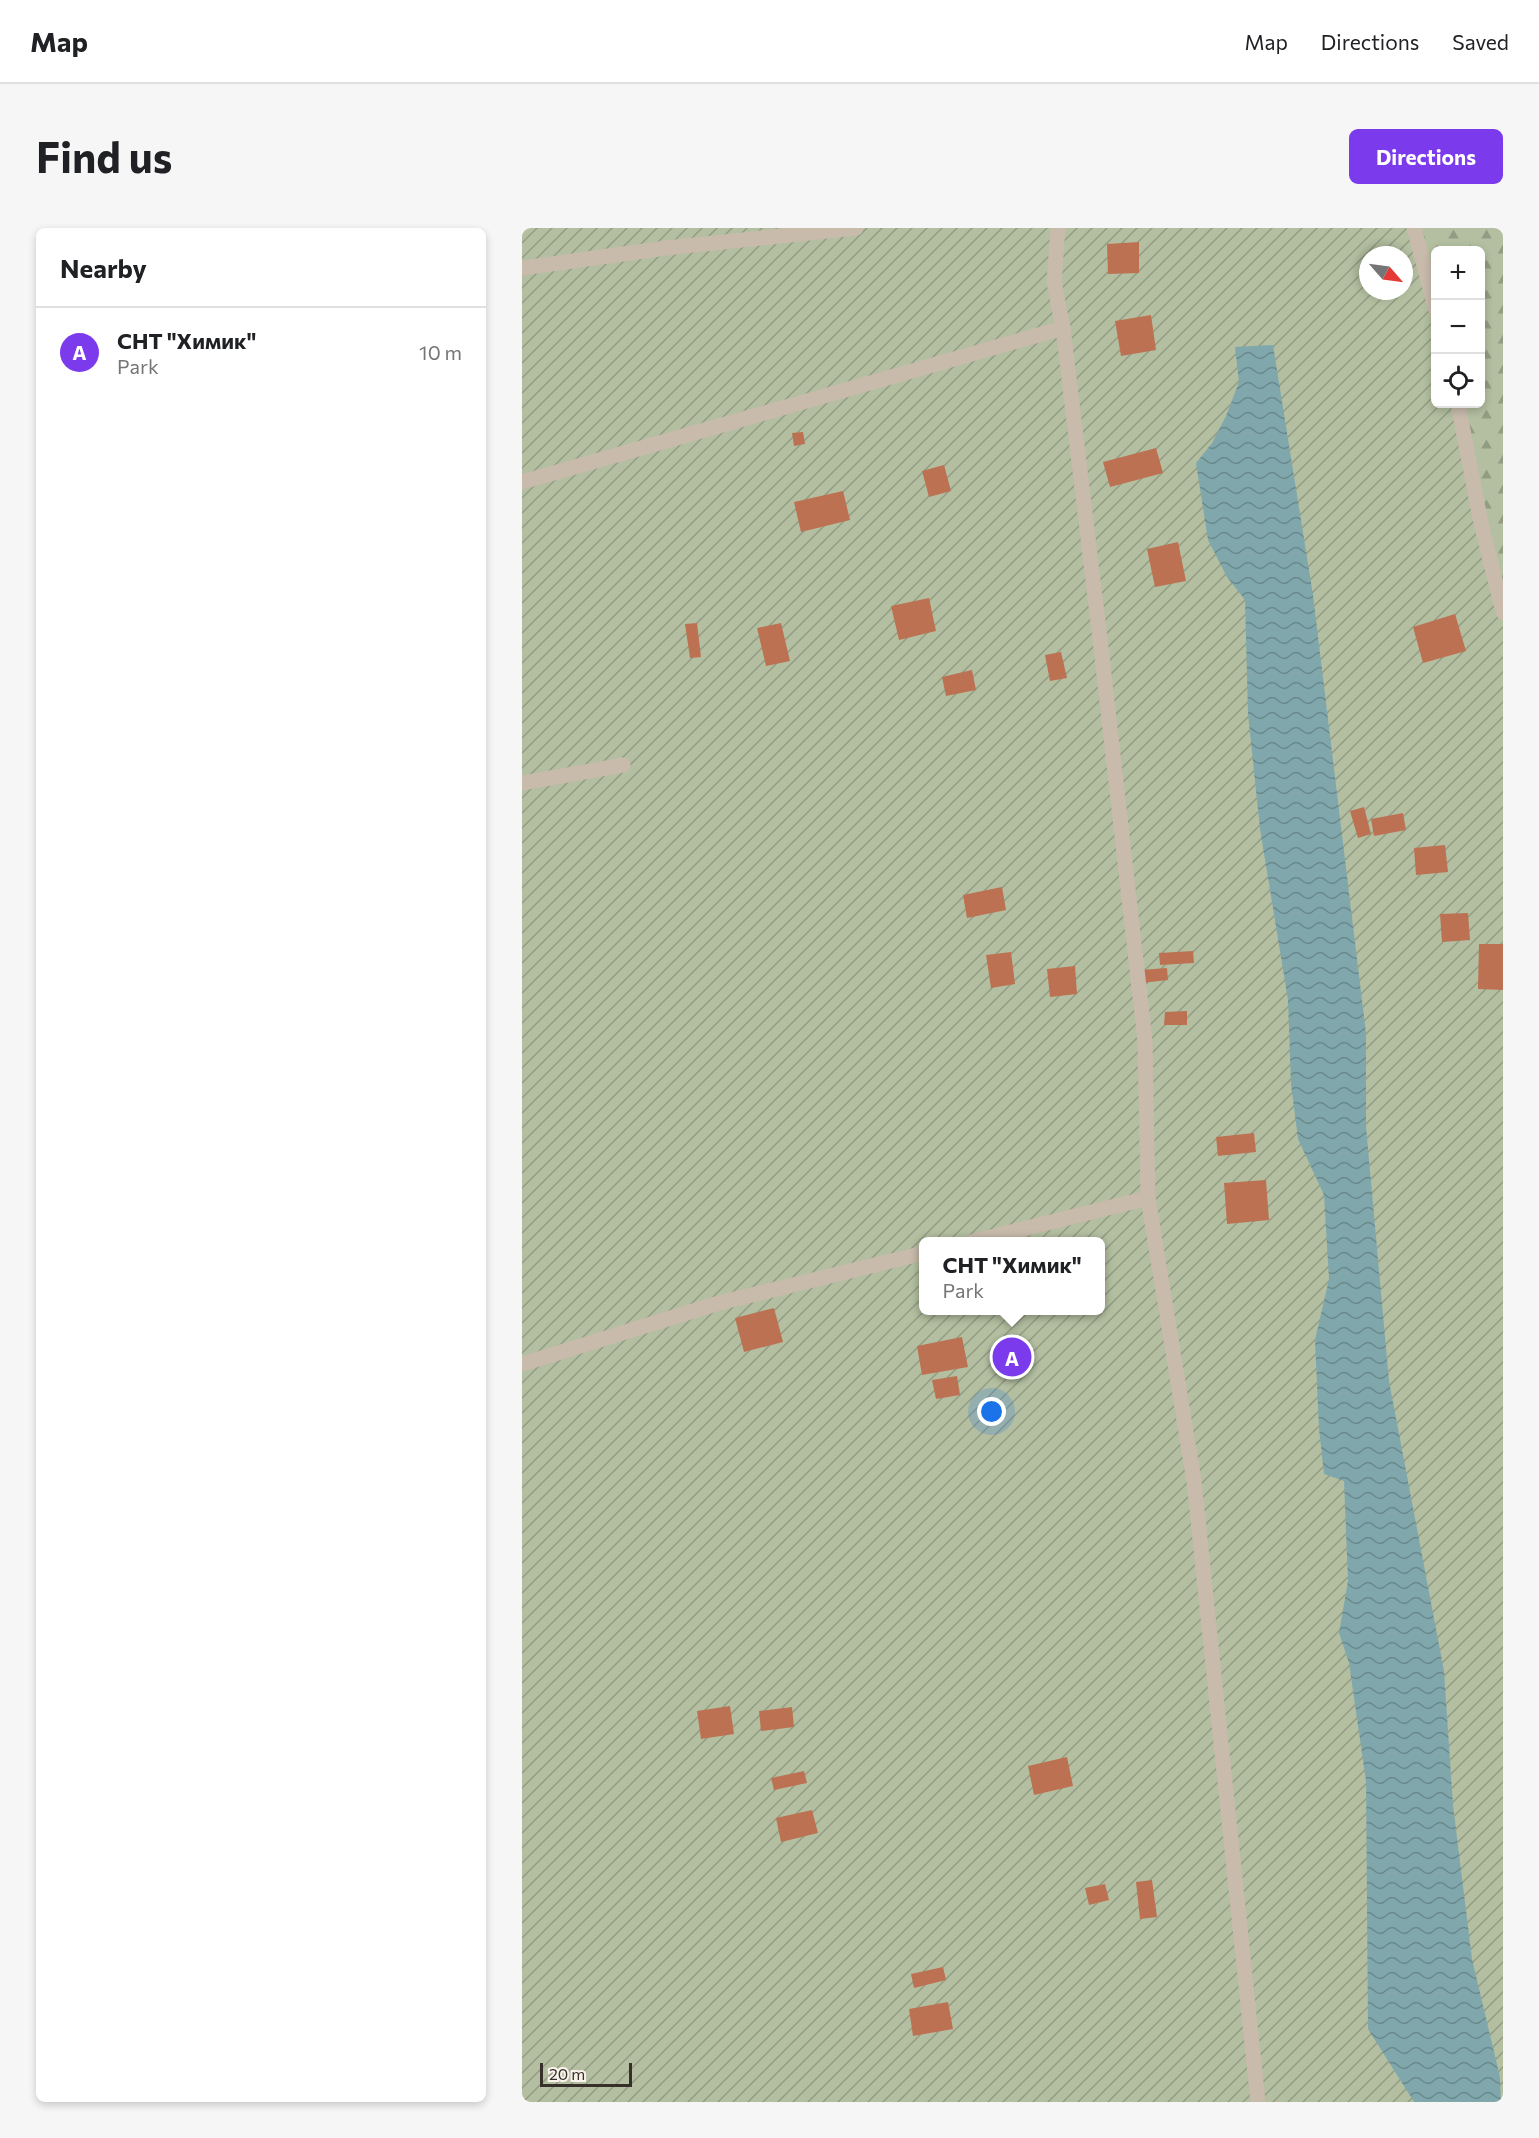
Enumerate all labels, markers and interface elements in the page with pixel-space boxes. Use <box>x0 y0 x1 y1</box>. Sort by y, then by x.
text: Map <box>30 24 88 58</box>
text: Map <box>1245 29 1288 54</box>
text: Directions <box>1321 29 1419 54</box>
text: Saved <box>1452 29 1509 54</box>
button: Directions <box>1349 129 1503 184</box>
text: Find us <box>36 130 172 182</box>
north arrow <box>1359 246 1413 300</box>
map controls <box>1431 246 1485 408</box>
button: + <box>1431 246 1485 300</box>
text: Nearby <box>60 252 147 283</box>
button: − <box>1431 300 1485 354</box>
text: СНТ "Химик" <box>117 327 256 354</box>
text: A <box>72 340 87 364</box>
text: 10 m <box>419 340 462 364</box>
text: Park <box>117 354 159 378</box>
button: locate <box>1431 354 1485 408</box>
popup <box>919 1237 1105 1315</box>
text: СНТ "Химик" <box>942 1251 1082 1278</box>
text: Park <box>942 1278 984 1302</box>
pin: A <box>992 1334 1032 1380</box>
your location <box>977 1397 1006 1426</box>
scale bar <box>540 2060 632 2088</box>
text: 20 m <box>549 2064 585 2083</box>

